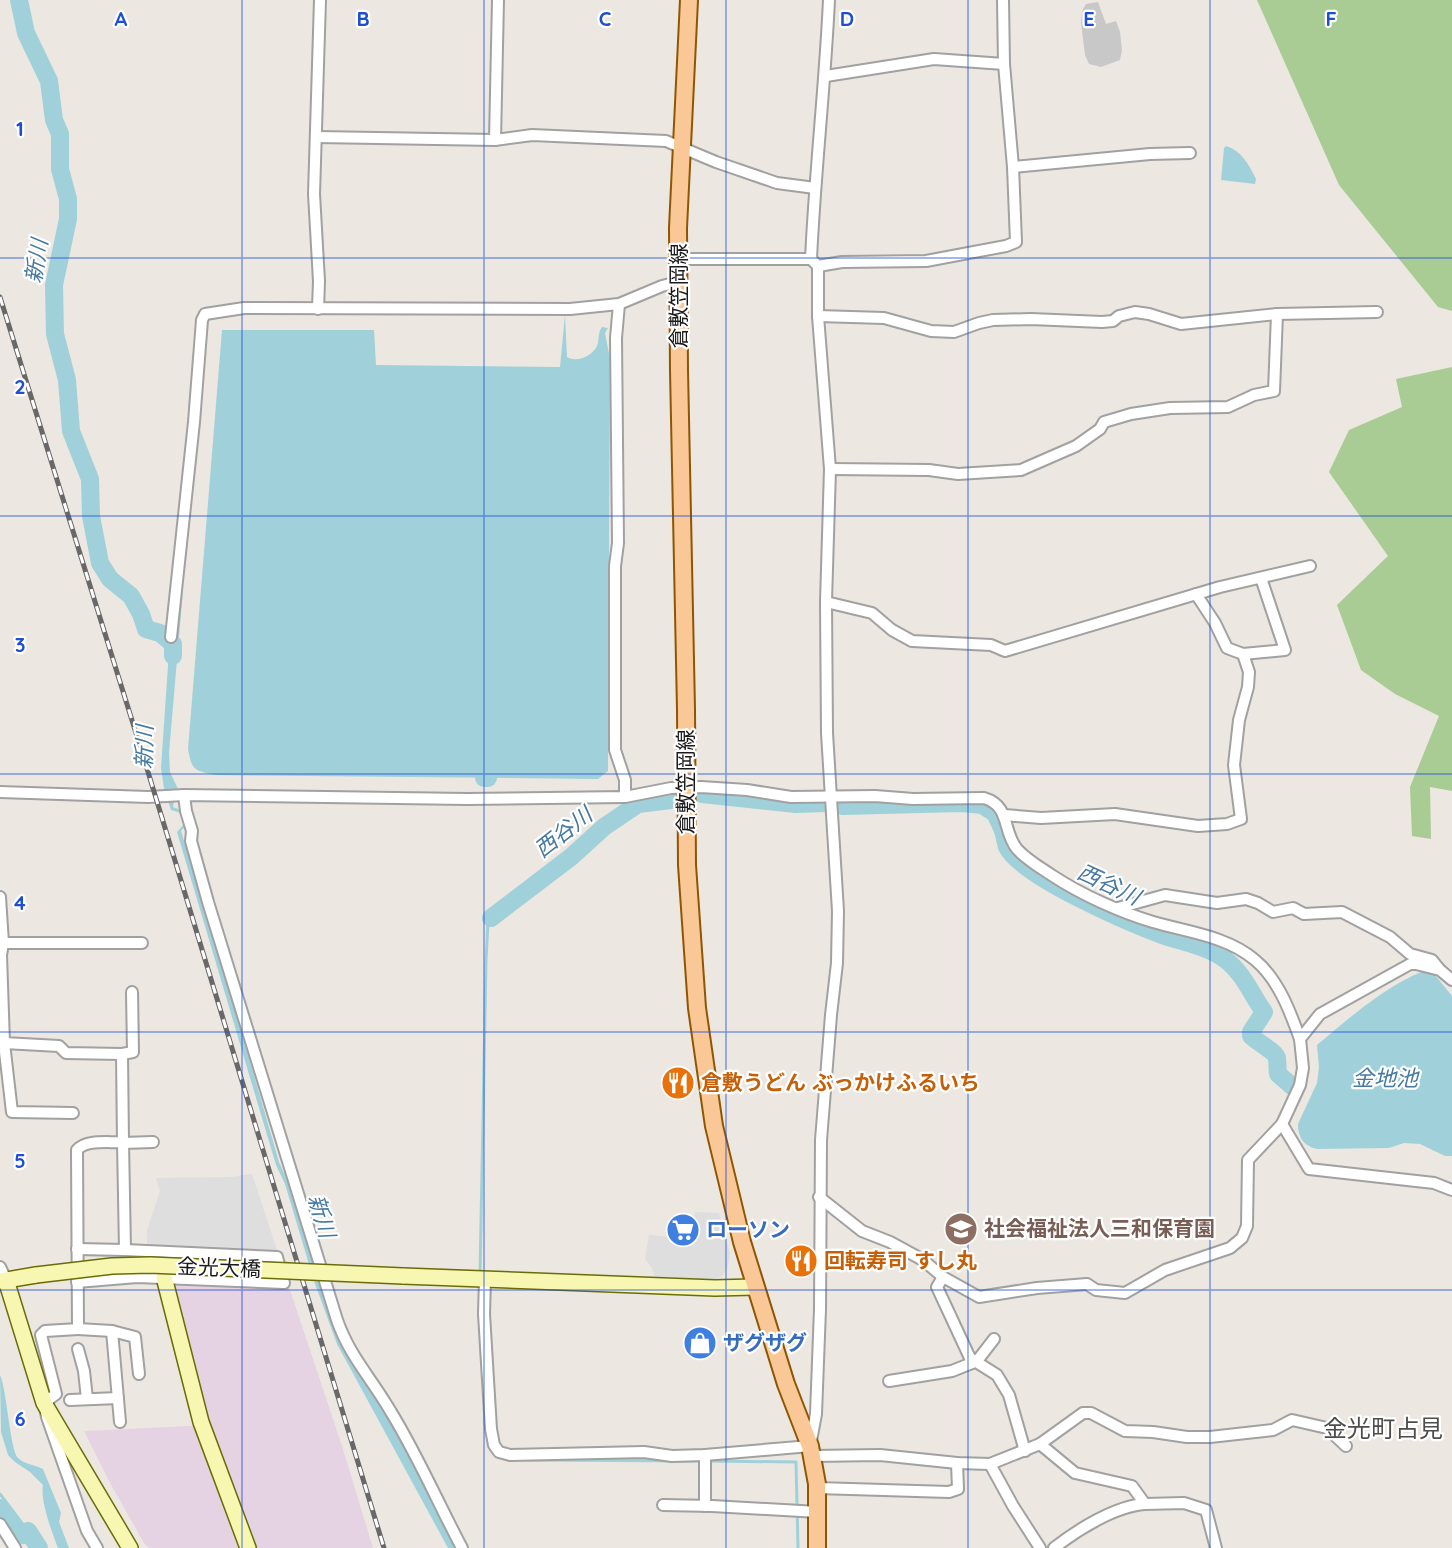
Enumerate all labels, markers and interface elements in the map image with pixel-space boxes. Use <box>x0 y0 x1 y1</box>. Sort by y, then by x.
text: A <box>115 6 128 31</box>
text: B <box>356 6 370 31</box>
text: C <box>599 6 612 31</box>
text: D <box>840 6 854 31</box>
text: E <box>1083 6 1095 31</box>
text: F <box>1325 6 1337 31</box>
text: 1 <box>16 116 24 141</box>
water label: 新川 <box>19 235 54 285</box>
street label: 倉敷笠岡線 <box>665 244 691 349</box>
text: 2 <box>14 374 26 399</box>
text: 3 <box>15 632 25 657</box>
water label: 新川 <box>130 723 158 769</box>
street label: 倉敷笠岡線 <box>672 730 698 835</box>
water label: 西谷川 <box>528 799 599 863</box>
water label: 西谷川 <box>1073 857 1147 911</box>
text: 4 <box>14 890 26 915</box>
water label: 金地池 <box>1352 1064 1420 1092</box>
restaurant icon: 倉敷うどん ぶっかけふるいち <box>660 1065 696 1101</box>
place label: 倉敷うどん ぶっかけふるいち <box>701 1069 980 1095</box>
text: 5 <box>14 1148 26 1173</box>
water label: 新川 <box>302 1191 342 1243</box>
school or university icon: 社会福祉法人三和保育園 <box>943 1211 979 1247</box>
supermarket icon: ローソン <box>665 1212 701 1248</box>
place label: 社会福祉法人三和保育園 <box>984 1215 1215 1241</box>
place label: ローソン <box>706 1216 790 1242</box>
restaurant icon: 回転寿司 すし丸 <box>783 1243 819 1279</box>
place label: 回転寿司 すし丸 <box>824 1247 977 1273</box>
street label: 金光大橋 <box>177 1253 261 1281</box>
shop icon: ザグザグ <box>682 1325 718 1361</box>
place label: ザグザグ <box>723 1329 807 1355</box>
text: 6 <box>14 1406 26 1431</box>
district label: 金光町占見 <box>1323 1413 1443 1443</box>

